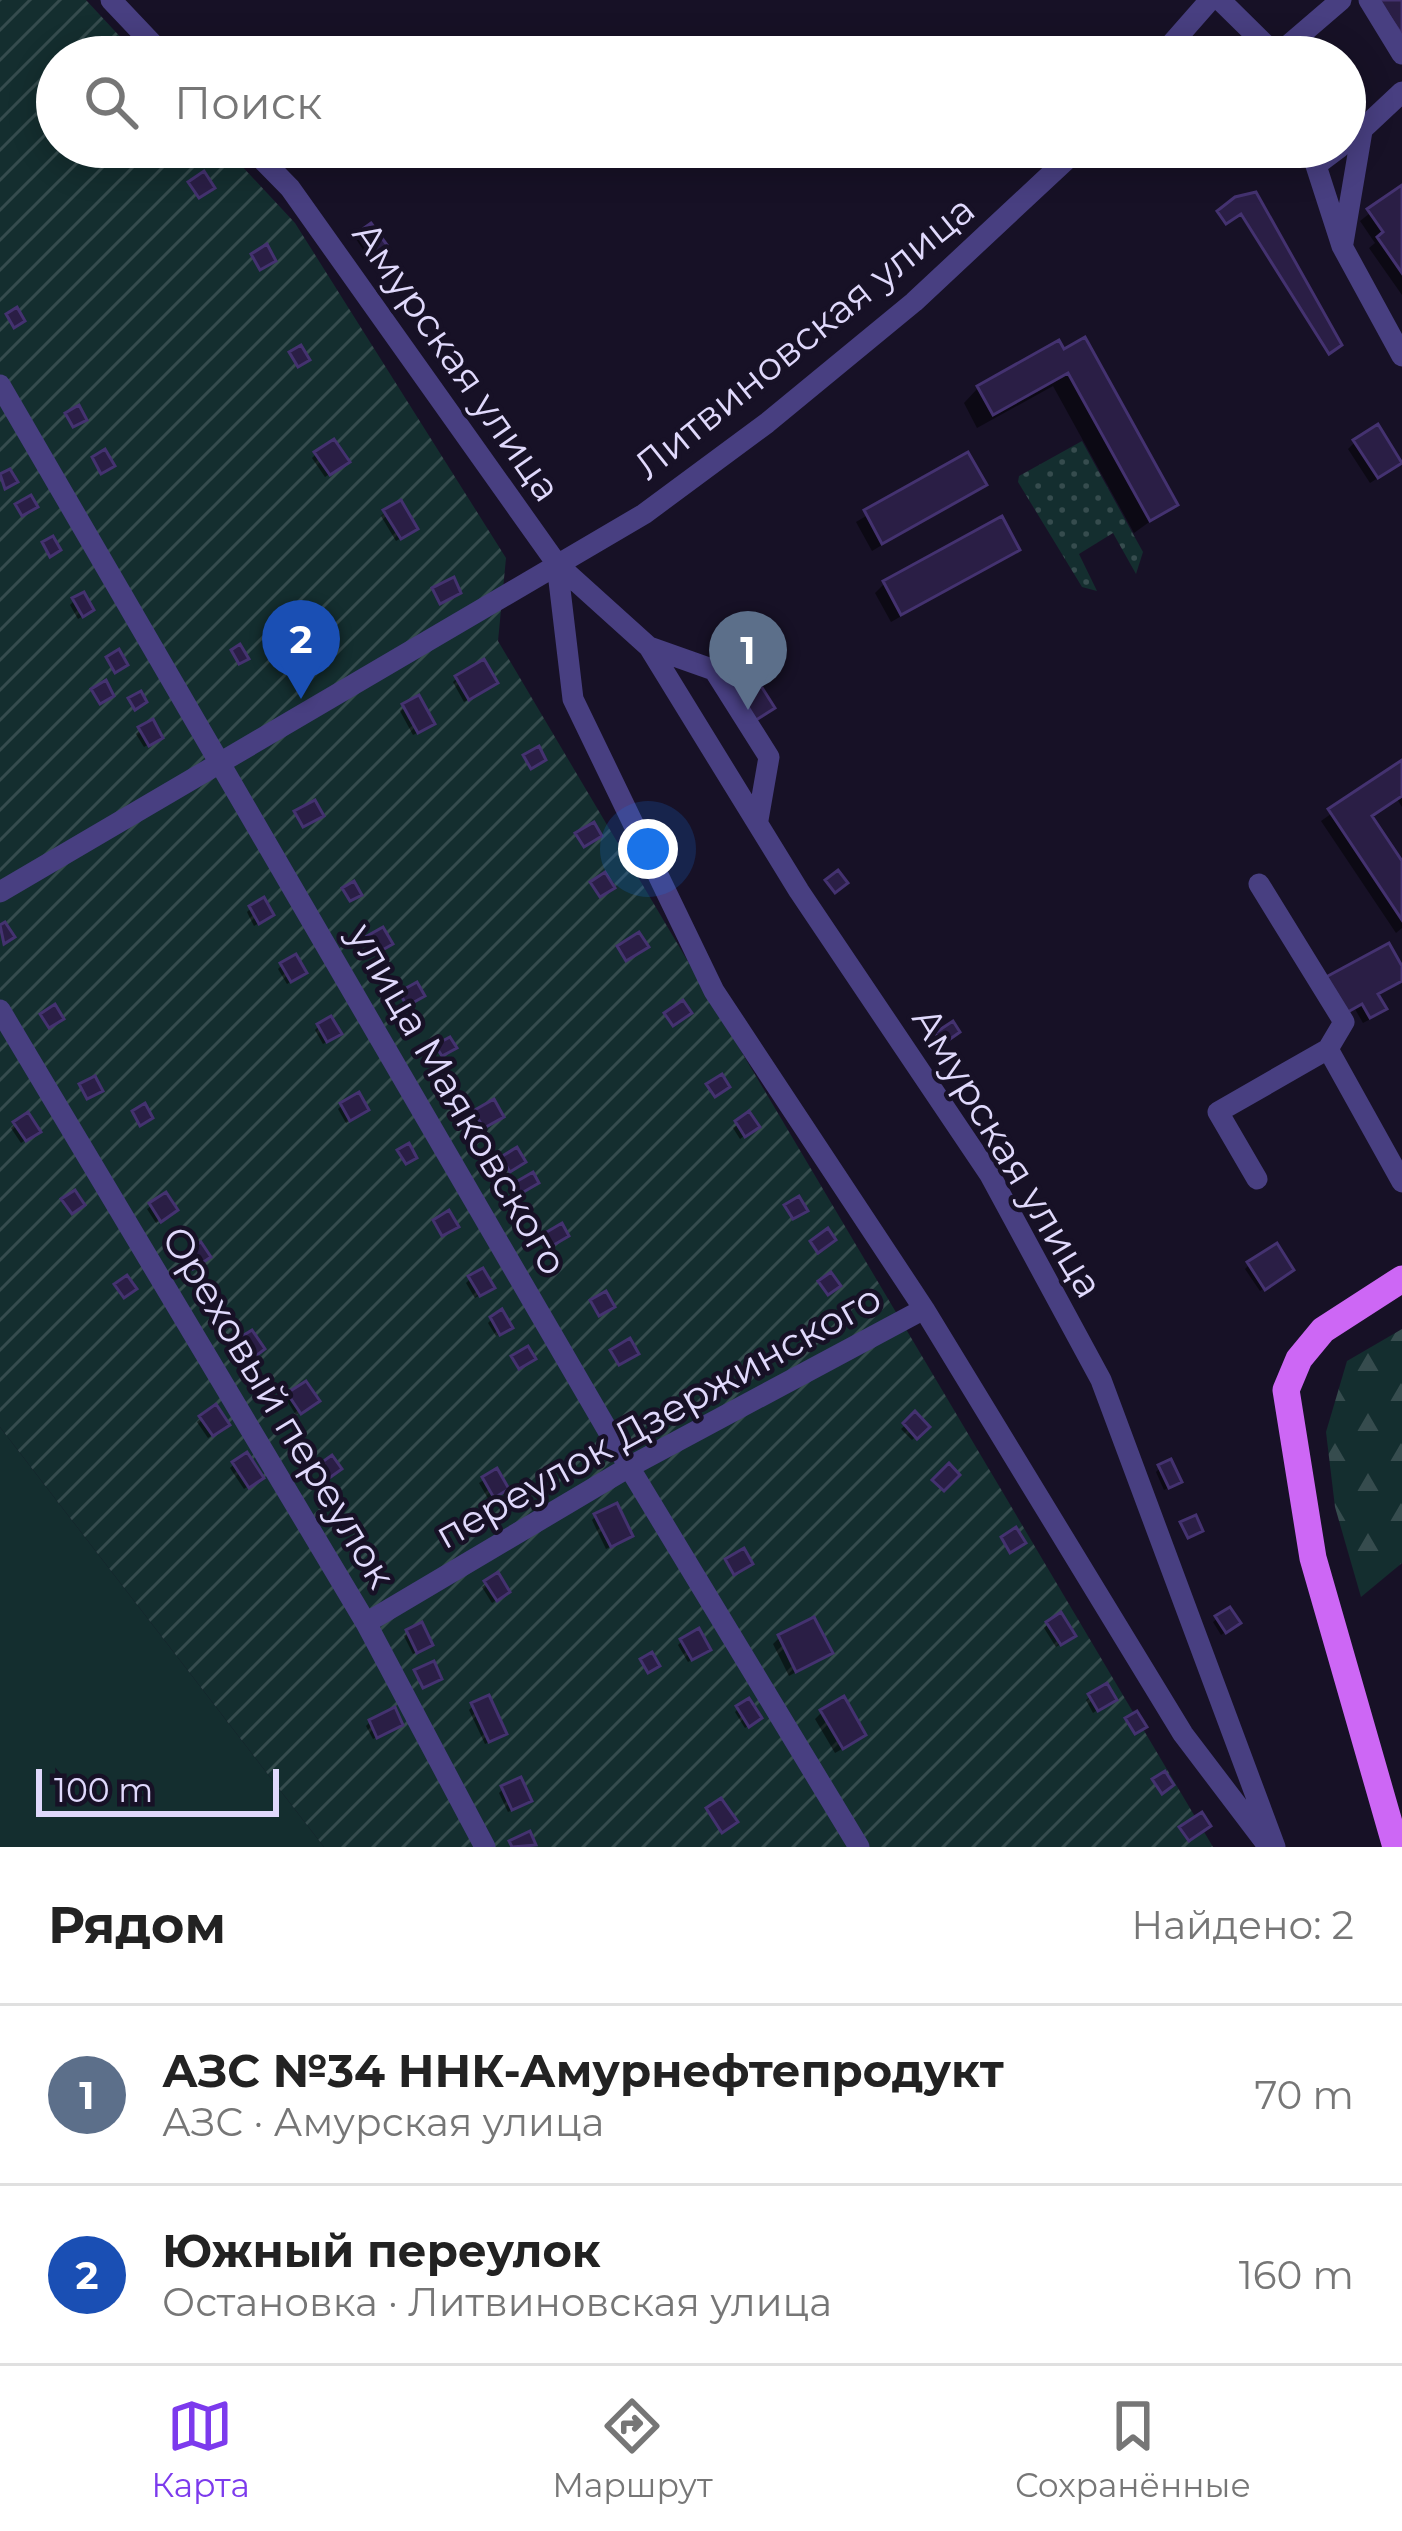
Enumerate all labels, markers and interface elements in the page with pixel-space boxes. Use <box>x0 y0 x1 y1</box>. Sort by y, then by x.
search box <box>36 36 1366 168</box>
icon: search <box>78 69 144 135</box>
text: Поиск <box>174 75 322 130</box>
street label: Литвиновская улица <box>624 185 984 489</box>
street label: Амурская улица <box>342 212 572 510</box>
pin: 2 <box>262 600 340 699</box>
pin: 1 <box>709 611 787 710</box>
your location <box>618 819 678 879</box>
street label: улица Маяковского <box>337 914 578 1283</box>
street label: Амурская улица <box>902 998 1114 1306</box>
street label: Ореховый переулок <box>152 1217 406 1597</box>
street label: переулок Дзержинского <box>427 1273 889 1559</box>
scale bar <box>36 1763 279 1816</box>
text: 100 m <box>54 1770 153 1810</box>
text: Рядом <box>48 1894 226 1956</box>
text: Найдено: 2 <box>1131 1901 1354 1949</box>
text: АЗС №34 ННК-Амурнефтепродукт <box>162 2043 1004 2098</box>
text: 1 <box>79 2071 95 2119</box>
text: 70 m <box>1254 2071 1354 2119</box>
text: АЗС · Амурская улица <box>162 2098 604 2146</box>
text: Южный переулок <box>162 2223 601 2278</box>
text: 2 <box>75 2251 99 2299</box>
text: 160 m <box>1239 2251 1354 2299</box>
text: Остановка · Литвиновская улица <box>162 2278 832 2326</box>
tab: Карта <box>151 2393 250 2505</box>
tab: Маршрут <box>552 2393 713 2505</box>
tab: Сохранённые <box>1015 2393 1251 2505</box>

